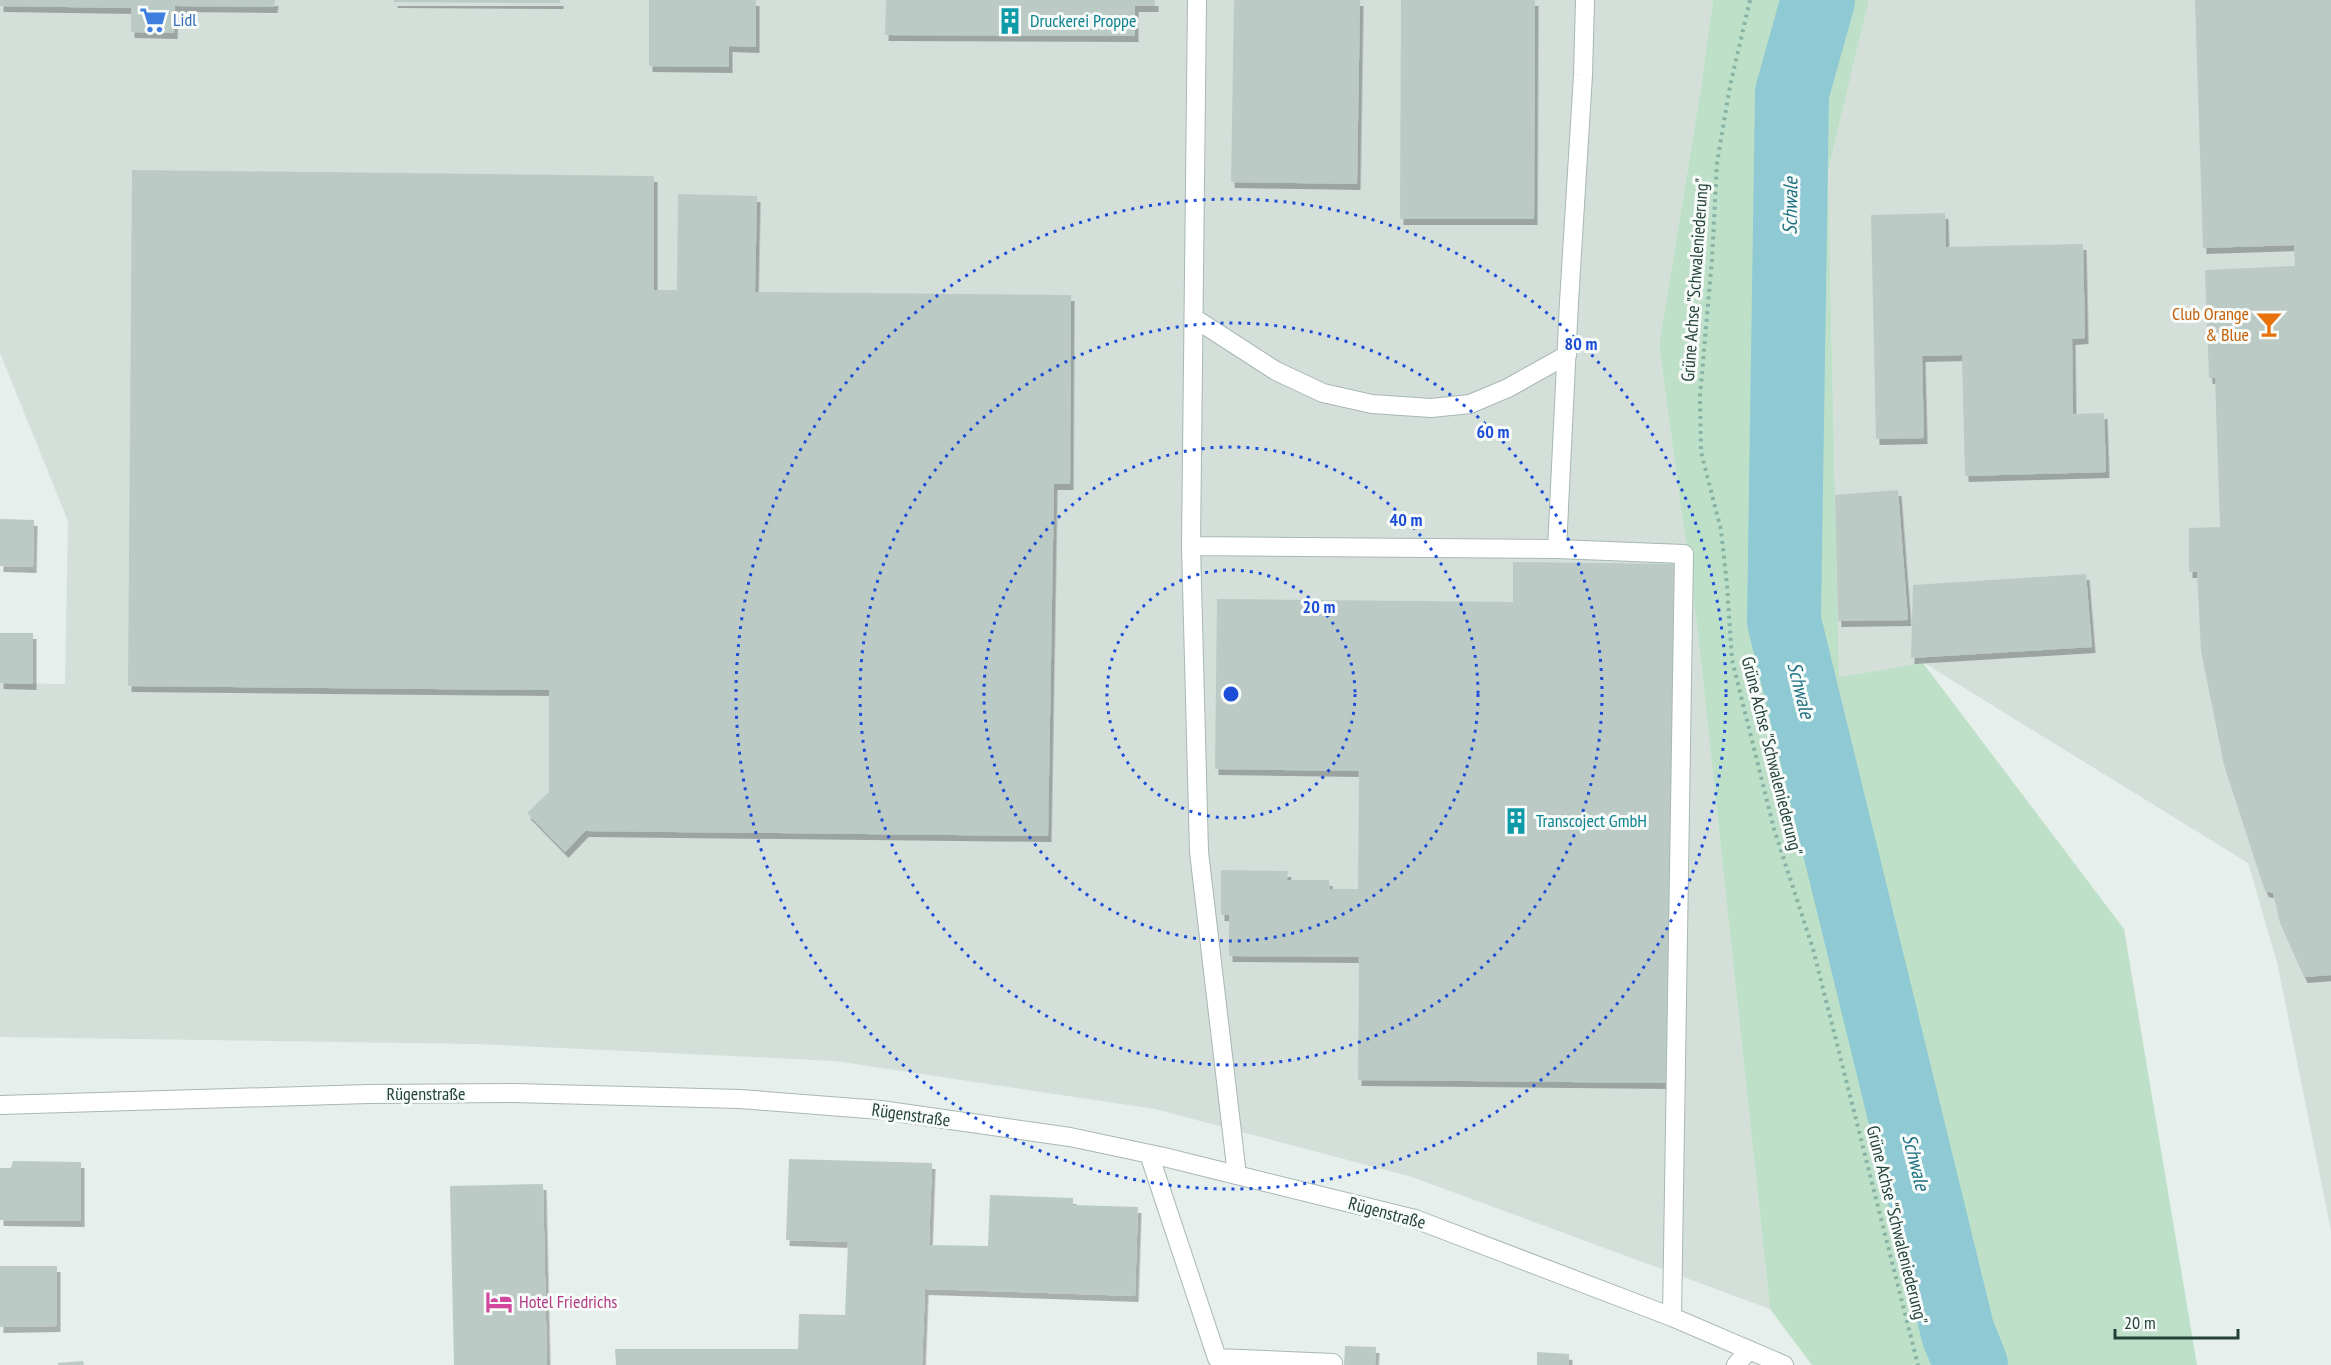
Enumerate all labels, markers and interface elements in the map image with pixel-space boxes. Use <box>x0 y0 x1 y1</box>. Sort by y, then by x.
supermarket icon: Lidl <box>138 5 168 35</box>
building icon: Druckerei Proppe <box>995 6 1025 36</box>
place label: Lidl <box>173 8 197 31</box>
place label: Druckerei Proppe <box>1030 9 1136 32</box>
water label: Schwale <box>1777 175 1804 235</box>
street label: Grüne Achse "Schwaleniederung" <box>1676 177 1713 382</box>
place label: Club Orange & Blue <box>2172 302 2249 346</box>
bar icon: Club Orange & Blue <box>2254 309 2284 339</box>
text: 80 m <box>1565 332 1597 355</box>
text: 60 m <box>1477 420 1509 443</box>
text: 40 m <box>1390 508 1422 531</box>
text: 20 m <box>1303 595 1335 618</box>
street label: Grüne Achse "Schwaleniederung" <box>1737 654 1808 858</box>
water label: Schwale <box>1781 659 1821 723</box>
centre of rings <box>1221 684 1241 704</box>
building icon: Transcoject GmbH <box>1501 806 1531 836</box>
place label: Transcoject GmbH <box>1536 809 1647 832</box>
street label: Rügenstraße <box>387 1082 465 1105</box>
street label: Rügenstraße <box>870 1098 952 1131</box>
street label: Grüne Achse "Schwaleniederung" <box>1862 1123 1933 1327</box>
water label: Schwale <box>1896 1131 1936 1195</box>
street label: Rügenstraße <box>1346 1191 1428 1234</box>
hotel icon: Hotel Friedrichs <box>484 1287 514 1317</box>
place label: Hotel Friedrichs <box>519 1290 617 1313</box>
scale bar <box>2115 1302 2238 1340</box>
text: 20 m <box>2124 1311 2156 1334</box>

